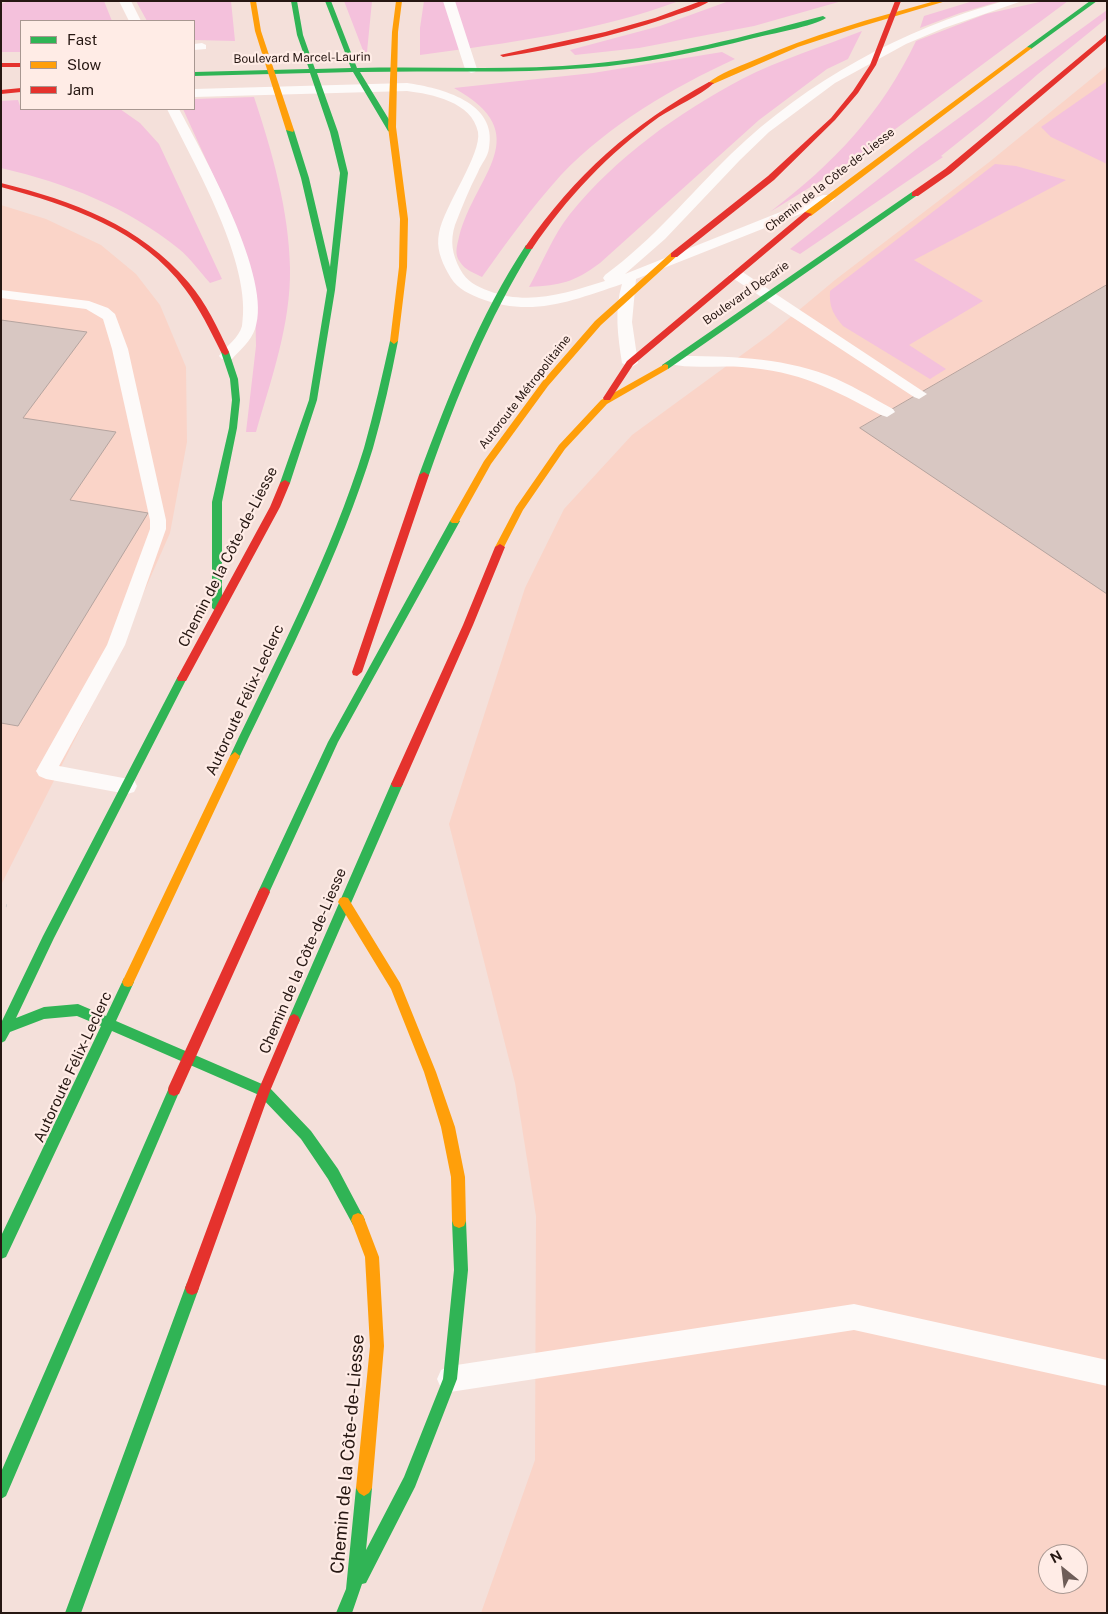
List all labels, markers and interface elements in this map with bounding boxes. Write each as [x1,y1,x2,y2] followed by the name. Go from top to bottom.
[20,20,195,110] legend
[67,31,97,48] text: Fast
[233,50,371,66] street label: Boulevard Marcel-Laurin
[67,56,101,73] text: Slow
[67,81,94,98] text: Jam
[762,125,898,235] street label: Chemin de la Côte-de-Liesse
[700,258,792,328] street label: Boulevard Décarie
[476,332,574,452] street label: Autoroute Métropolitaine
[175,464,281,650] street label: Chemin de la Côte-de-Liesse
[202,622,288,778] street label: Autoroute Félix-Leclerc
[256,865,350,1057] street label: Chemin de la Côte-de-Liesse
[30,989,116,1145] street label: Autoroute Félix-Leclerc
[327,1333,369,1575] street label: Chemin de la Côte-de-Liesse
[1038,1544,1088,1594] north arrow
[1048,1547,1065,1566] text: N

